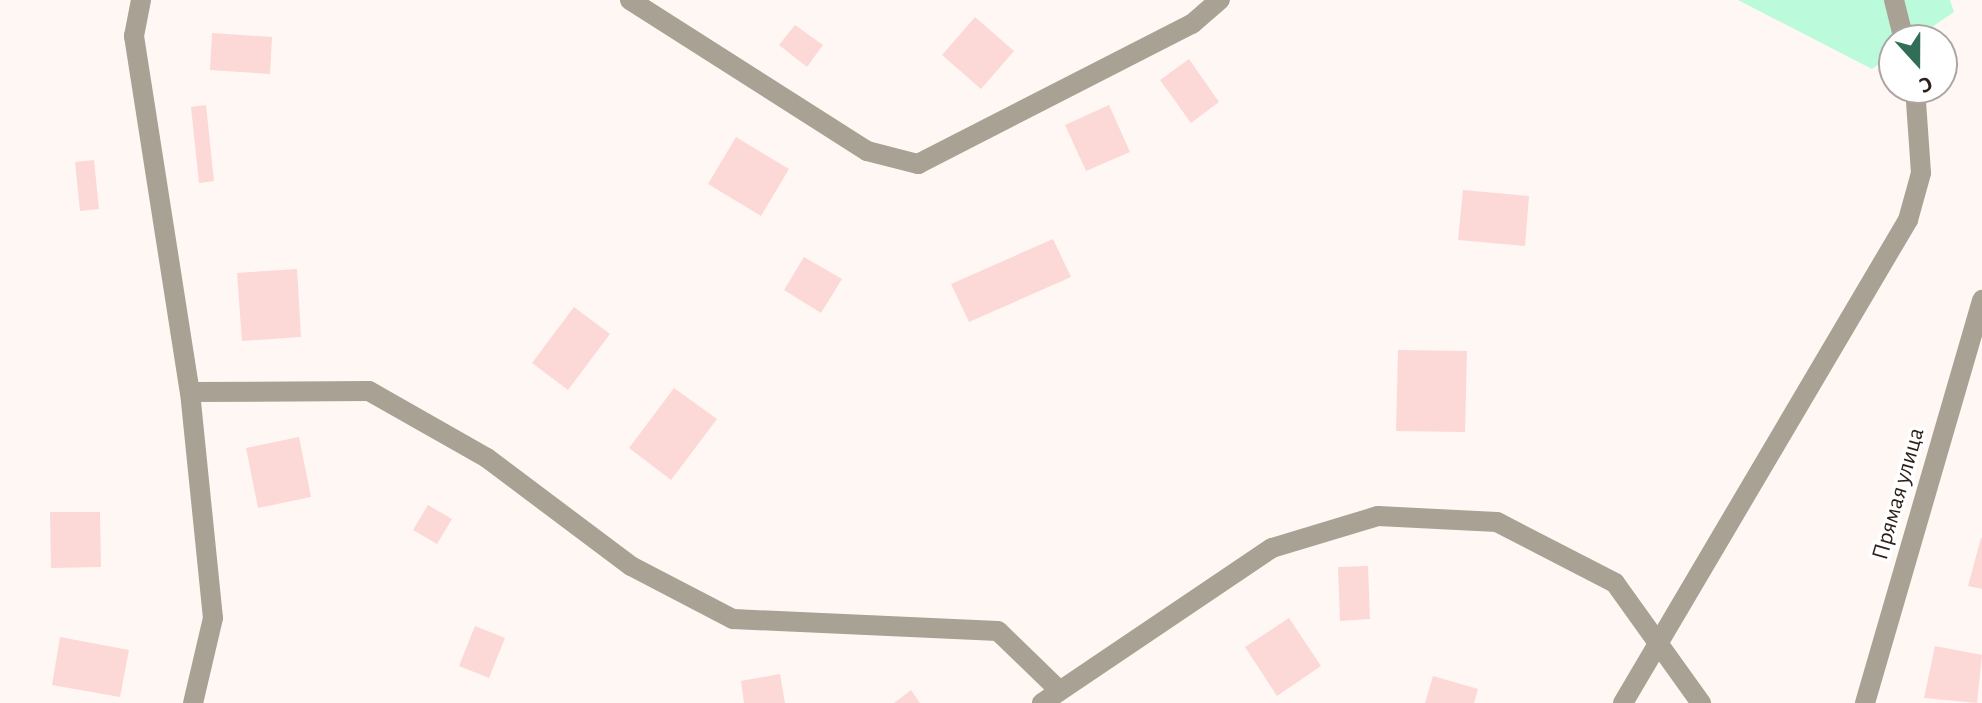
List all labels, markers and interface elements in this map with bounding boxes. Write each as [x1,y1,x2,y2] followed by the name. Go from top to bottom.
[1878,24,1958,104] north arrow
[1916,72,1936,97] text: С
[1866,425,1932,563] street label: Прямая улица

